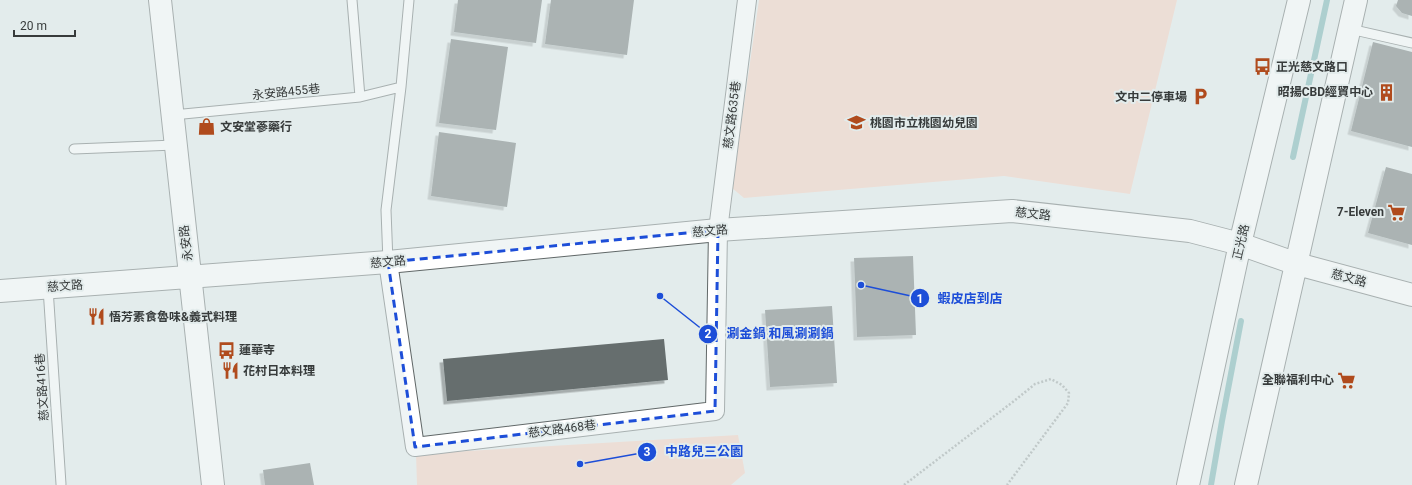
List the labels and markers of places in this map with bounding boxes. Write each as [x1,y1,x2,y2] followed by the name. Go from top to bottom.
[1253,57,1273,77] bus stop icon: 正光慈文路口
[1276,60,1348,74] place label: 正光慈文路口
[1376,82,1396,102] building icon: 昭揚CBD經貿中心
[1278,85,1373,99] place label: 昭揚CBD經貿中心
[1190,87,1210,107] parking icon: 文中二停車場
[1115,90,1187,104] place label: 文中二停車場
[847,113,867,133] school or university icon: 桃園市立桃園幼兒園
[870,116,978,130] place label: 桃園市立桃園幼兒園
[197,117,217,137] shop icon: 文安堂蔘藥行
[220,120,292,134] place label: 文安堂蔘藥行
[1387,202,1407,222] supermarket icon: 7-Eleven
[1337,205,1384,219] place label: 7-Eleven
[910,286,1011,311] callout: 蝦皮店到店
[86,307,106,327] restaurant icon: 悟芳素食魯味&義式料理
[109,310,237,324] place label: 悟芳素食魯味&義式料理
[698,321,842,346] callout: 涮金鍋 和風涮涮鍋
[216,340,236,360] bus stop icon: 蓮華寺
[239,343,275,357] place label: 蓮華寺
[220,361,240,381] restaurant icon: 花村日本料理
[243,364,315,378] place label: 花村日本料理
[1337,370,1357,390] supermarket icon: 全聯福利中心
[1262,373,1334,387] place label: 全聯福利中心
[637,439,751,464] callout: 中路兒三公園

